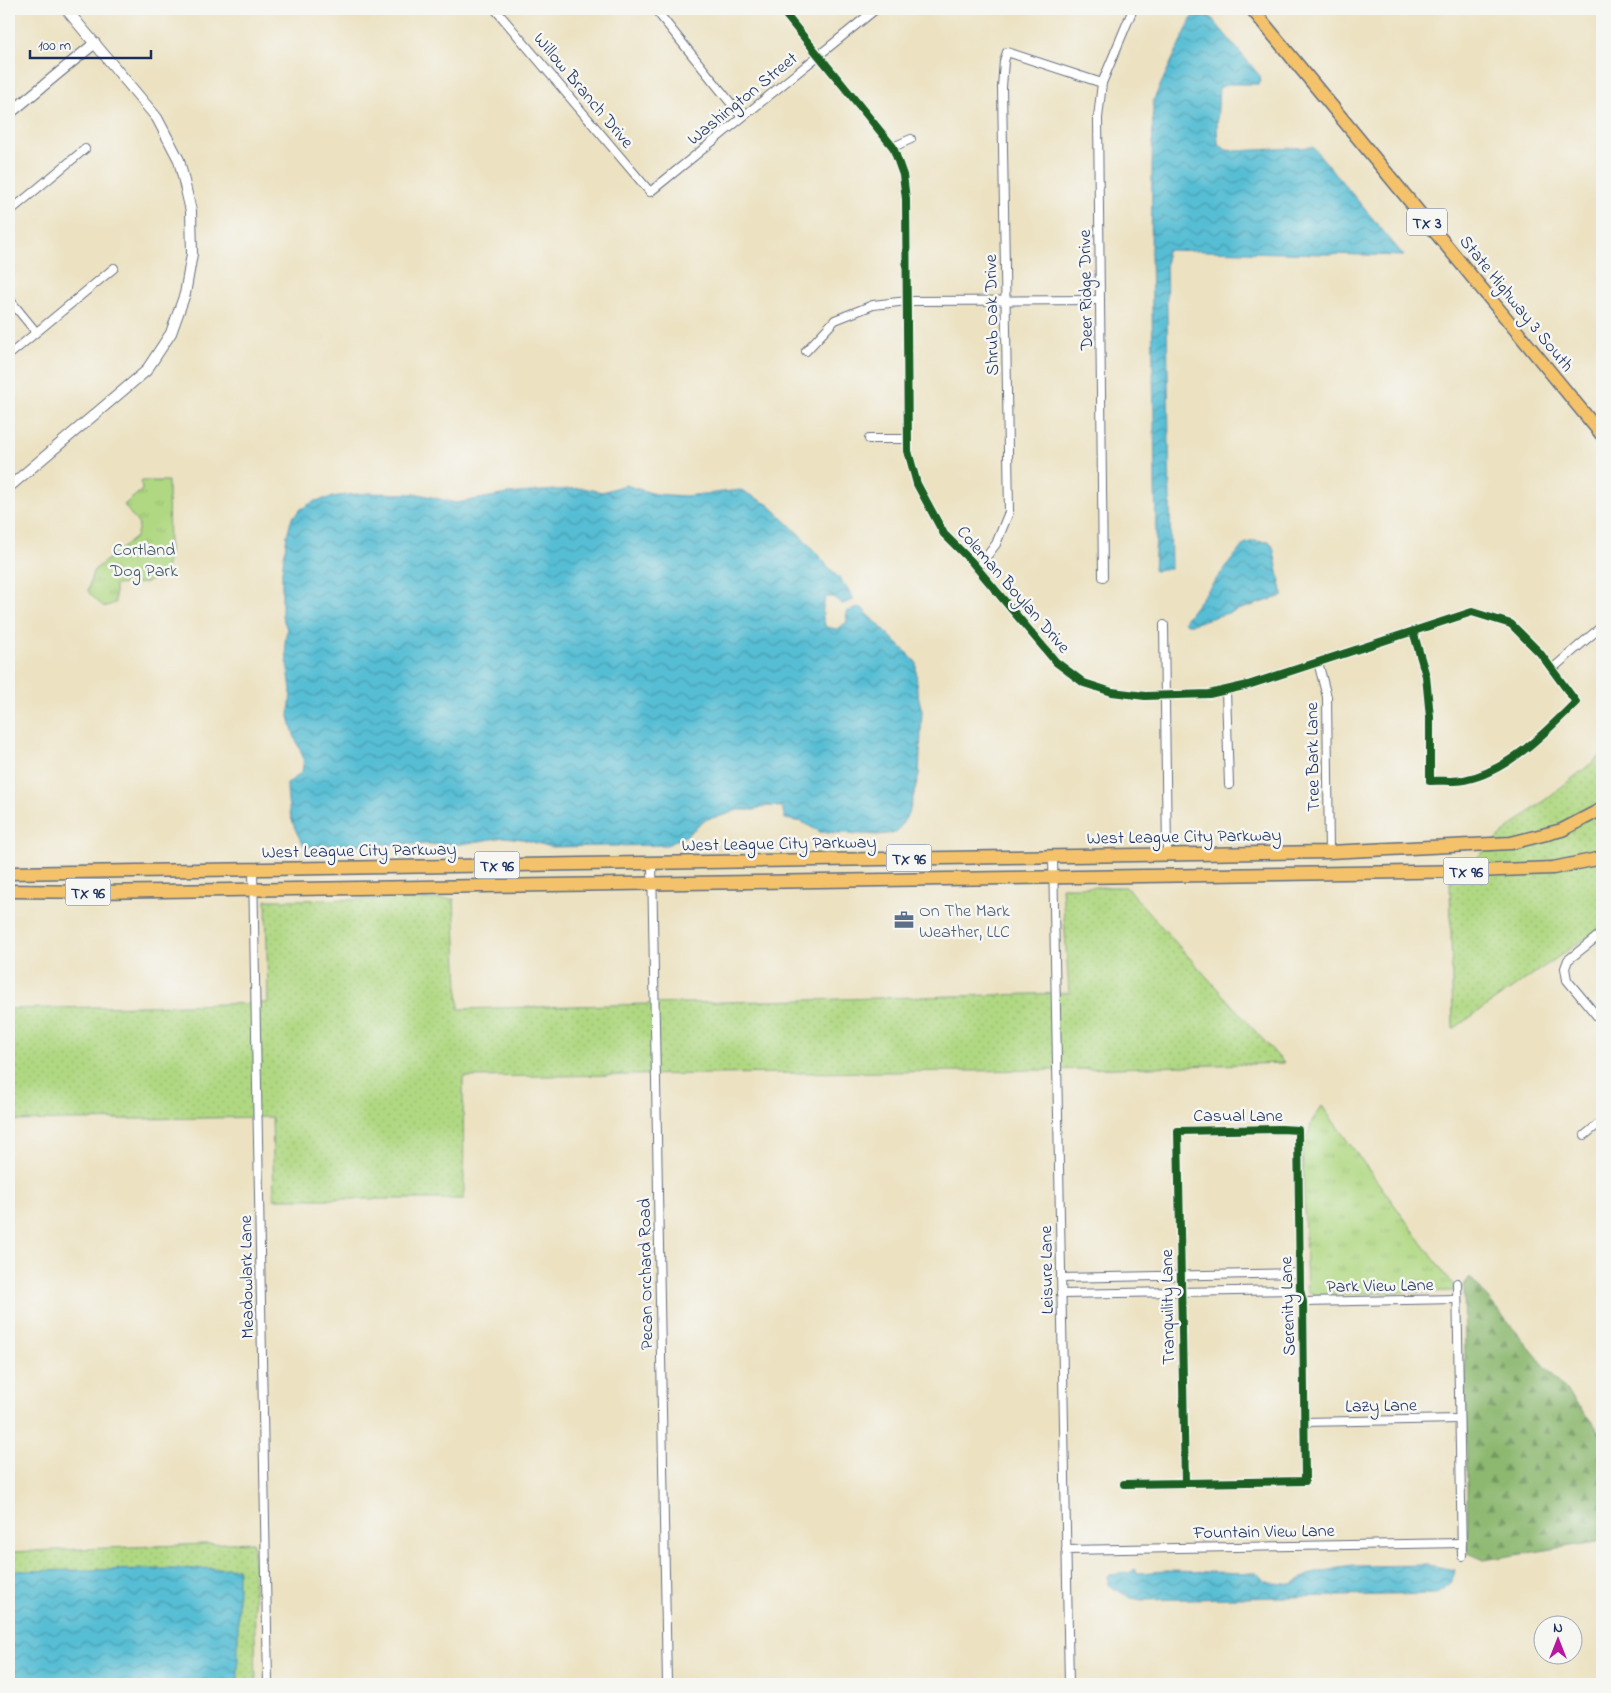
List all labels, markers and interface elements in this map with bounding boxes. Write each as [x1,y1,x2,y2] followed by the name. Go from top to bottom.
[526,27,640,156] street label: Willow Branch Drive
[30,28,151,60] scale bar
[38,35,71,57] text: 100 m
[682,47,805,153] street label: Washington Street
[1407,208,1447,236] road number: TX 3
[1073,228,1102,352] street label: Deer Ridge Drive
[1451,230,1579,379] street label: State Highway 3 South
[979,253,1007,376] street label: Shrub Oak Drive
[950,521,1076,661] street label: Coleman Boylan Drive
[109,538,178,586] park label: Cortland Dog Park
[1300,701,1328,812] street label: Tree Bark Lane
[1086,823,1282,854] street label: West League City Parkway
[681,830,877,861] street label: West League City Parkway
[261,837,457,868] street label: West League City Parkway
[886,844,932,871] road number: TX 96
[474,852,520,878] road number: TX 96
[1444,858,1488,884] road number: TX 96
[66,879,110,906] road number: TX 96
[919,899,1010,946] place label: On The Mark Weather, LLC
[893,909,915,931] office icon: On The Mark Weather, LLC
[1193,1104,1284,1130] street label: Casual Lane
[633,1198,661,1350] street label: Pecan Orchard Road
[234,1214,262,1339] street label: Meadowlark Lane
[1034,1224,1062,1315] street label: Leisure Lane
[1155,1248,1183,1365] street label: Tranquility Lane
[1274,1255,1304,1356] street label: Serenity Lane
[1326,1273,1435,1301] street label: Park View Lane
[1345,1393,1418,1421] street label: Lazy Lane
[1192,1519,1336,1547] street label: Fountain View Lane
[1534,1616,1584,1666] north arrow
[1553,1618,1563,1639] text: N

